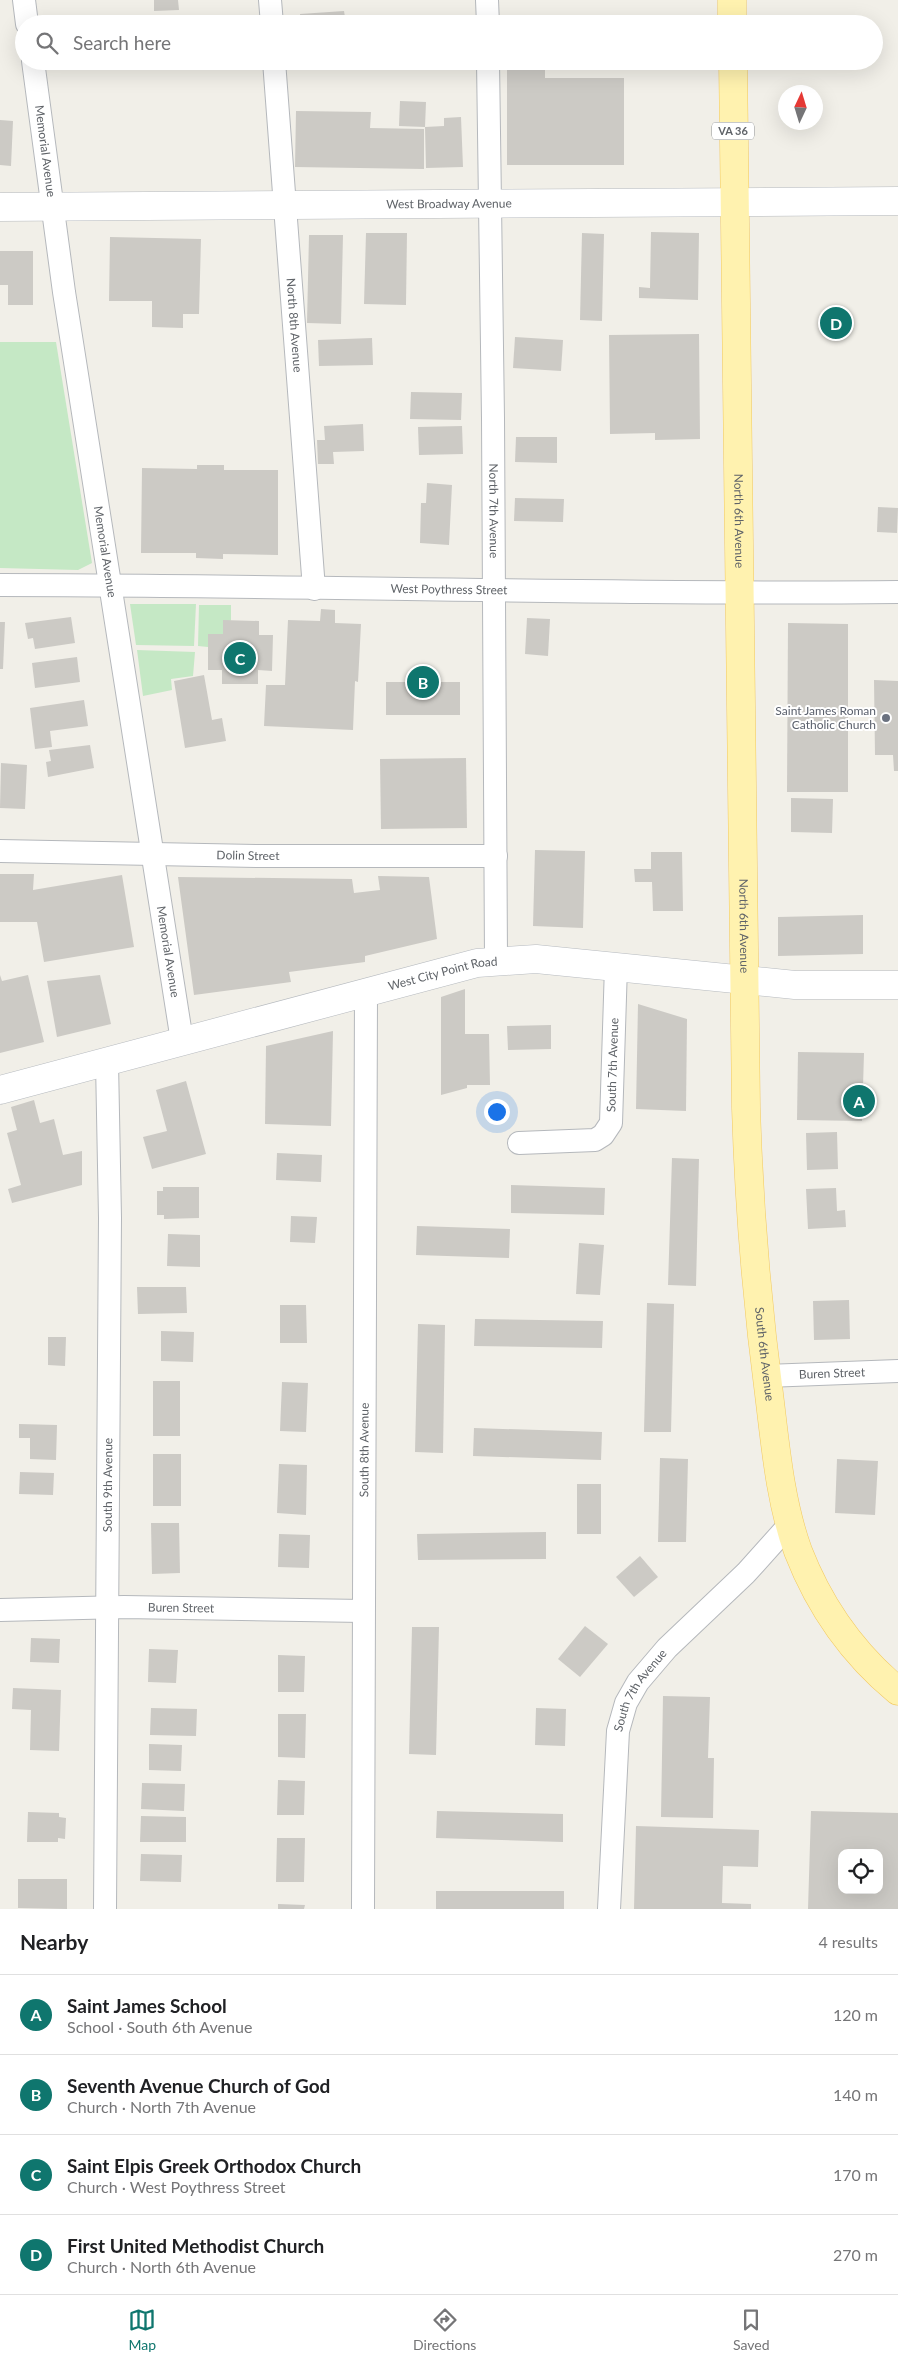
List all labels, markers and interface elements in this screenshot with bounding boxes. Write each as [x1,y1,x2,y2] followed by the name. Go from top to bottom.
[15,15,883,70] search box
[33,29,61,57] icon: search
[73,31,171,54] text: Search here
[778,85,823,130] north arrow
[32,104,59,198] street label: Memorial Avenue
[712,122,754,140] road number: VA 36
[386,196,512,211] street label: West Broadway Avenue
[283,277,306,373] street label: North 8th Avenue
[820,304,852,342] pin: D
[486,464,502,558] street label: North 7th Avenue
[731,474,747,568] street label: North 6th Avenue
[91,505,120,599] street label: Memorial Avenue
[390,581,508,597] street label: West Poythress Street
[224,639,256,677] pin: C
[407,663,439,701] pin: B
[775,703,876,732] place label: Saint James Roman Catholic Church
[880,712,892,724] marker: Saint James Roman Catholic Church
[216,847,280,863] street label: Dolin Street
[736,878,752,973] street label: North 6th Avenue
[154,905,183,999] street label: Memorial Avenue
[386,954,498,993] street label: West City Point Road
[603,1017,621,1112] street label: South 7th Avenue
[843,1082,875,1120] pin: A
[484,1099,510,1125] your location
[752,1306,778,1402] street label: South 6th Avenue
[799,1364,866,1382] street label: Buren Street
[356,1403,372,1497] street label: South 8th Avenue
[100,1438,115,1532] street label: South 9th Avenue
[148,1599,215,1616] street label: Buren Street
[610,1646,670,1733] street label: South 7th Avenue
[838,1849,883,1894] map controls
[838,1849,883,1894] button: locate
[20,1929,88,1954] text: Nearby
[818,1932,878,1951] text: 4 results
[67,1994,227,2017] text: Saint James School
[30,2005,42,2024] text: A
[833,2005,878,2024] text: 120 m
[67,2017,252,2036] text: School · South 6th Avenue
[67,2074,330,2097] text: Seventh Avenue Church of God
[31,2085,41,2104] text: B
[833,2085,878,2104] text: 140 m
[67,2097,256,2116] text: Church · North 7th Avenue
[67,2154,361,2177] text: Saint Elpis Greek Orthodox Church
[31,2165,41,2184] text: C
[833,2165,878,2184] text: 170 m
[67,2177,286,2196] text: Church · West Poythress Street
[67,2234,324,2257] text: First United Methodist Church
[30,2245,42,2264] text: D
[833,2245,878,2264] text: 270 m
[67,2257,256,2276] text: Church · North 6th Avenue
[128,2306,156,2353] tab: Map
[413,2306,476,2353] tab: Directions
[733,2306,770,2353] tab: Saved

